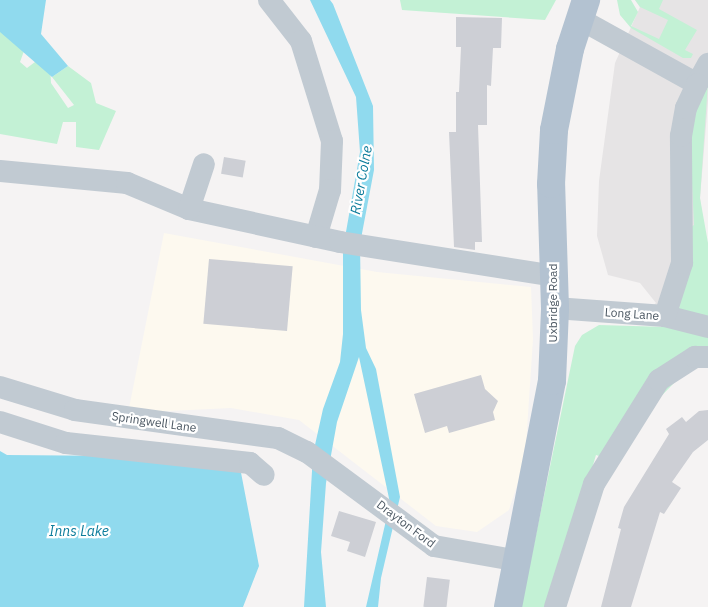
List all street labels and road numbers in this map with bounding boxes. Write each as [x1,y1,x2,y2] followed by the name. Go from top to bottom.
[546,264,560,342] street label: Uxbridge Road
[604,305,660,323] street label: Long Lane
[111,409,197,435] street label: Springwell Lane
[374,497,438,551] street label: Drayton Ford

